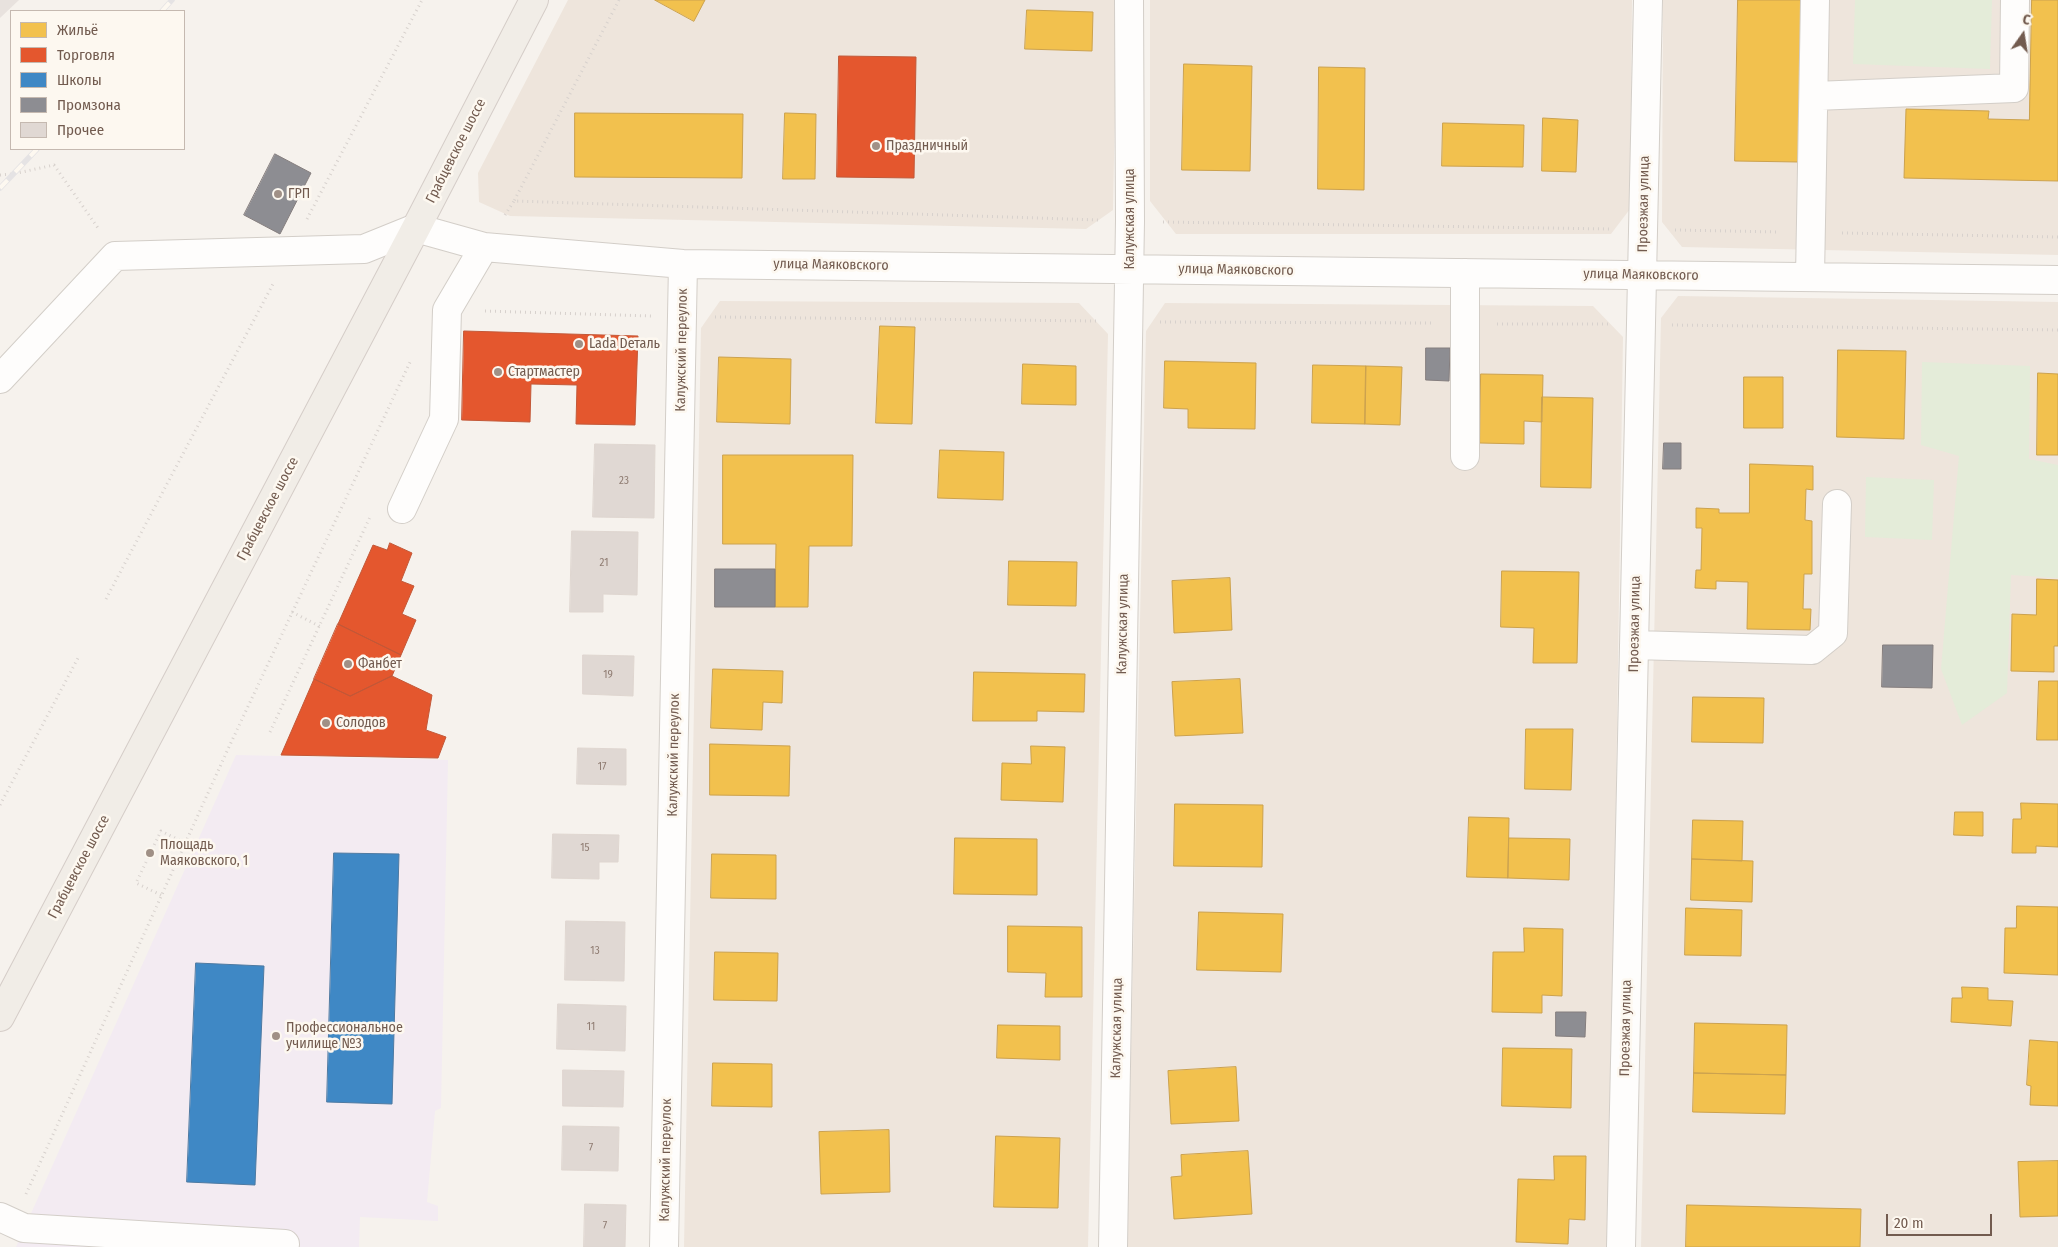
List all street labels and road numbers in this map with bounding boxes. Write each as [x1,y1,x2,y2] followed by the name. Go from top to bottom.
[422,96,490,206] street label: Грабцевское шоссе
[1635,155,1653,253] street label: Проезжая улица
[1122,168,1138,270] street label: Калужская улица
[773,256,889,274] street label: улица Маяковского
[1178,261,1294,279] street label: улица Маяковского
[1583,266,1699,284] street label: улица Маяковского
[673,288,691,412] street label: Калужский переулок
[234,454,302,564] street label: Грабцевское шоссе
[1114,573,1132,675] street label: Калужская улица
[1626,575,1644,673] street label: Проезжая улица
[665,693,683,817] street label: Калужский переулок
[45,812,113,922] street label: Грабцевское шоссе
[1108,977,1126,1079] street label: Калужская улица
[1617,979,1635,1077] street label: Проезжая улица
[657,1098,675,1222] street label: Калужский переулок

